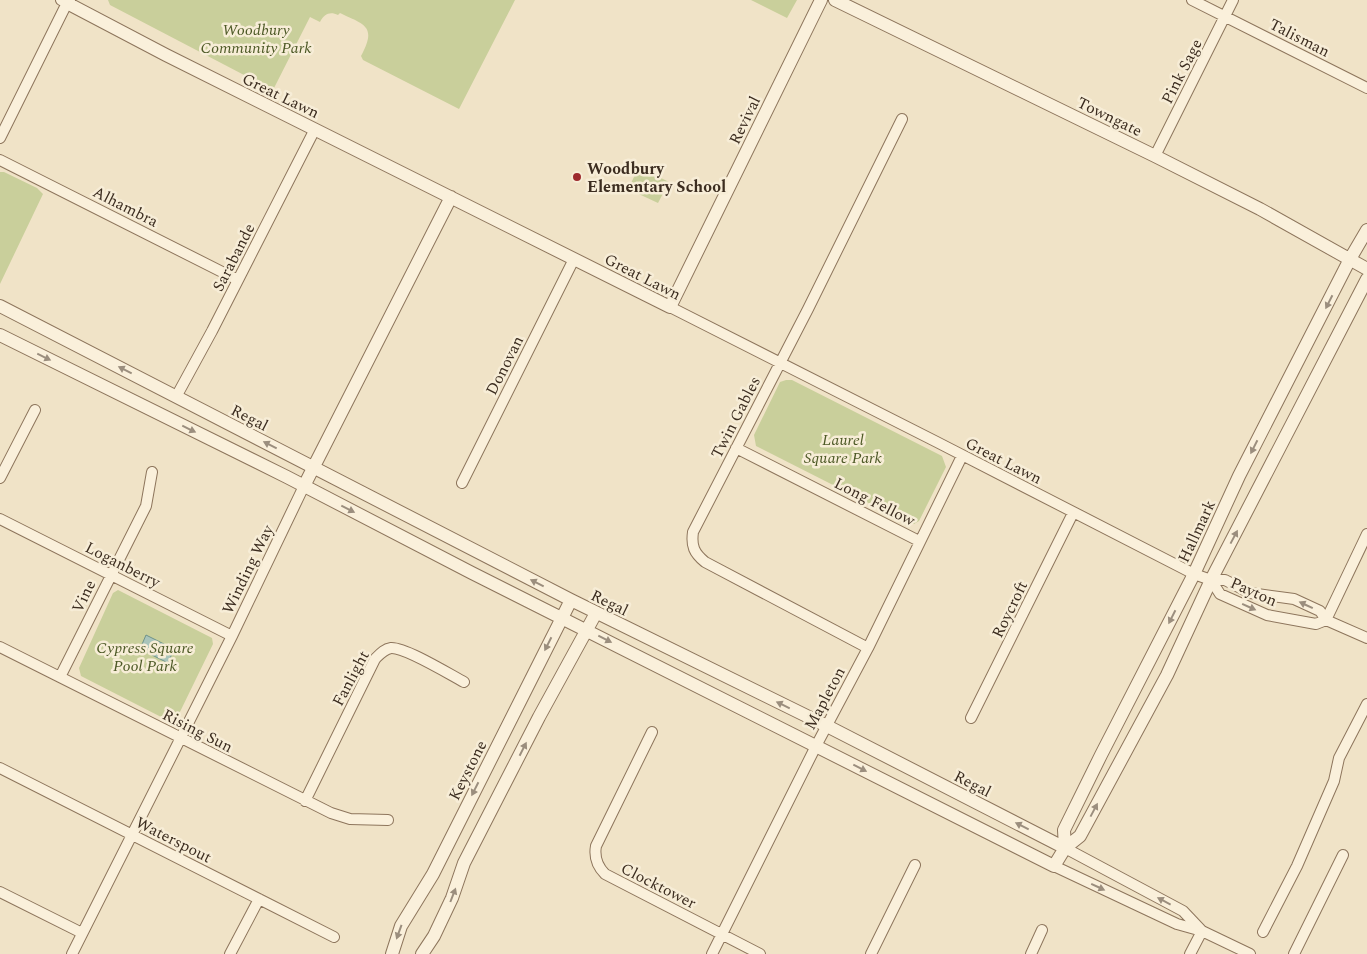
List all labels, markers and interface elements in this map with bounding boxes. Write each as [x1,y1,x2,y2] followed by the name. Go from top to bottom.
[1265,12,1334,63] street label: Talisman
[200,18,312,60] park label: Woodbury Community Park
[1155,35,1209,108] street label: Pink Sage
[238,67,323,125] street label: Great Lawn
[1073,91,1146,143] street label: Towngate
[723,92,767,149] street label: Revival
[587,157,726,199] place label: Woodbury Elementary School
[571,171,583,183] marker: Woodbury Elementary School
[89,180,163,234] street label: Alhambra
[206,219,261,296] street label: Sarabande
[600,247,685,306] street label: Great Lawn
[1325,295,1333,310] one-way arrow
[480,332,530,399] street label: Donovan
[37,353,51,361] one-way arrow
[118,366,132,374] one-way arrow
[705,372,767,463] street label: Twin Gables
[227,398,273,438] street label: Regal
[182,425,196,433] one-way arrow
[804,428,883,470] park label: Laurel Square Park
[961,431,1046,490] street label: Great Lawn
[1250,440,1258,454] one-way arrow
[262,441,277,449] one-way arrow
[830,471,920,533] street label: Long Fellow
[1172,496,1222,567] street label: Hallmark
[340,505,355,513] one-way arrow
[216,520,280,618] street label: Winding Way
[1230,530,1238,544] one-way arrow
[81,536,165,595] street label: Loganberry
[1226,571,1281,613] street label: Payton
[66,576,102,617] street label: Vine
[986,577,1034,642] street label: Roycroft
[529,579,544,587] one-way arrow
[587,583,633,622] street label: Regal
[1299,601,1313,609] one-way arrow
[1242,604,1256,612] one-way arrow
[1168,610,1176,625] one-way arrow
[598,635,612,643] one-way arrow
[96,636,194,678] park label: Cypress Square Pool Park
[544,637,552,651] one-way arrow
[326,646,376,711] street label: Fanlight
[798,663,852,734] street label: Mapleton
[776,701,790,709] one-way arrow
[158,703,237,759] street label: Rising Sun
[443,736,493,805] street label: Keystone
[519,742,527,756] one-way arrow
[853,764,867,772] one-way arrow
[950,764,996,804] street label: Regal
[471,782,479,796] one-way arrow
[1090,803,1098,817] one-way arrow
[131,811,216,869] street label: Waterspout
[1015,822,1029,830] one-way arrow
[617,857,700,915] street label: Clocktower
[1091,883,1105,891] one-way arrow
[449,888,457,902] one-way arrow
[1157,897,1171,905] one-way arrow
[395,925,403,940] one-way arrow

